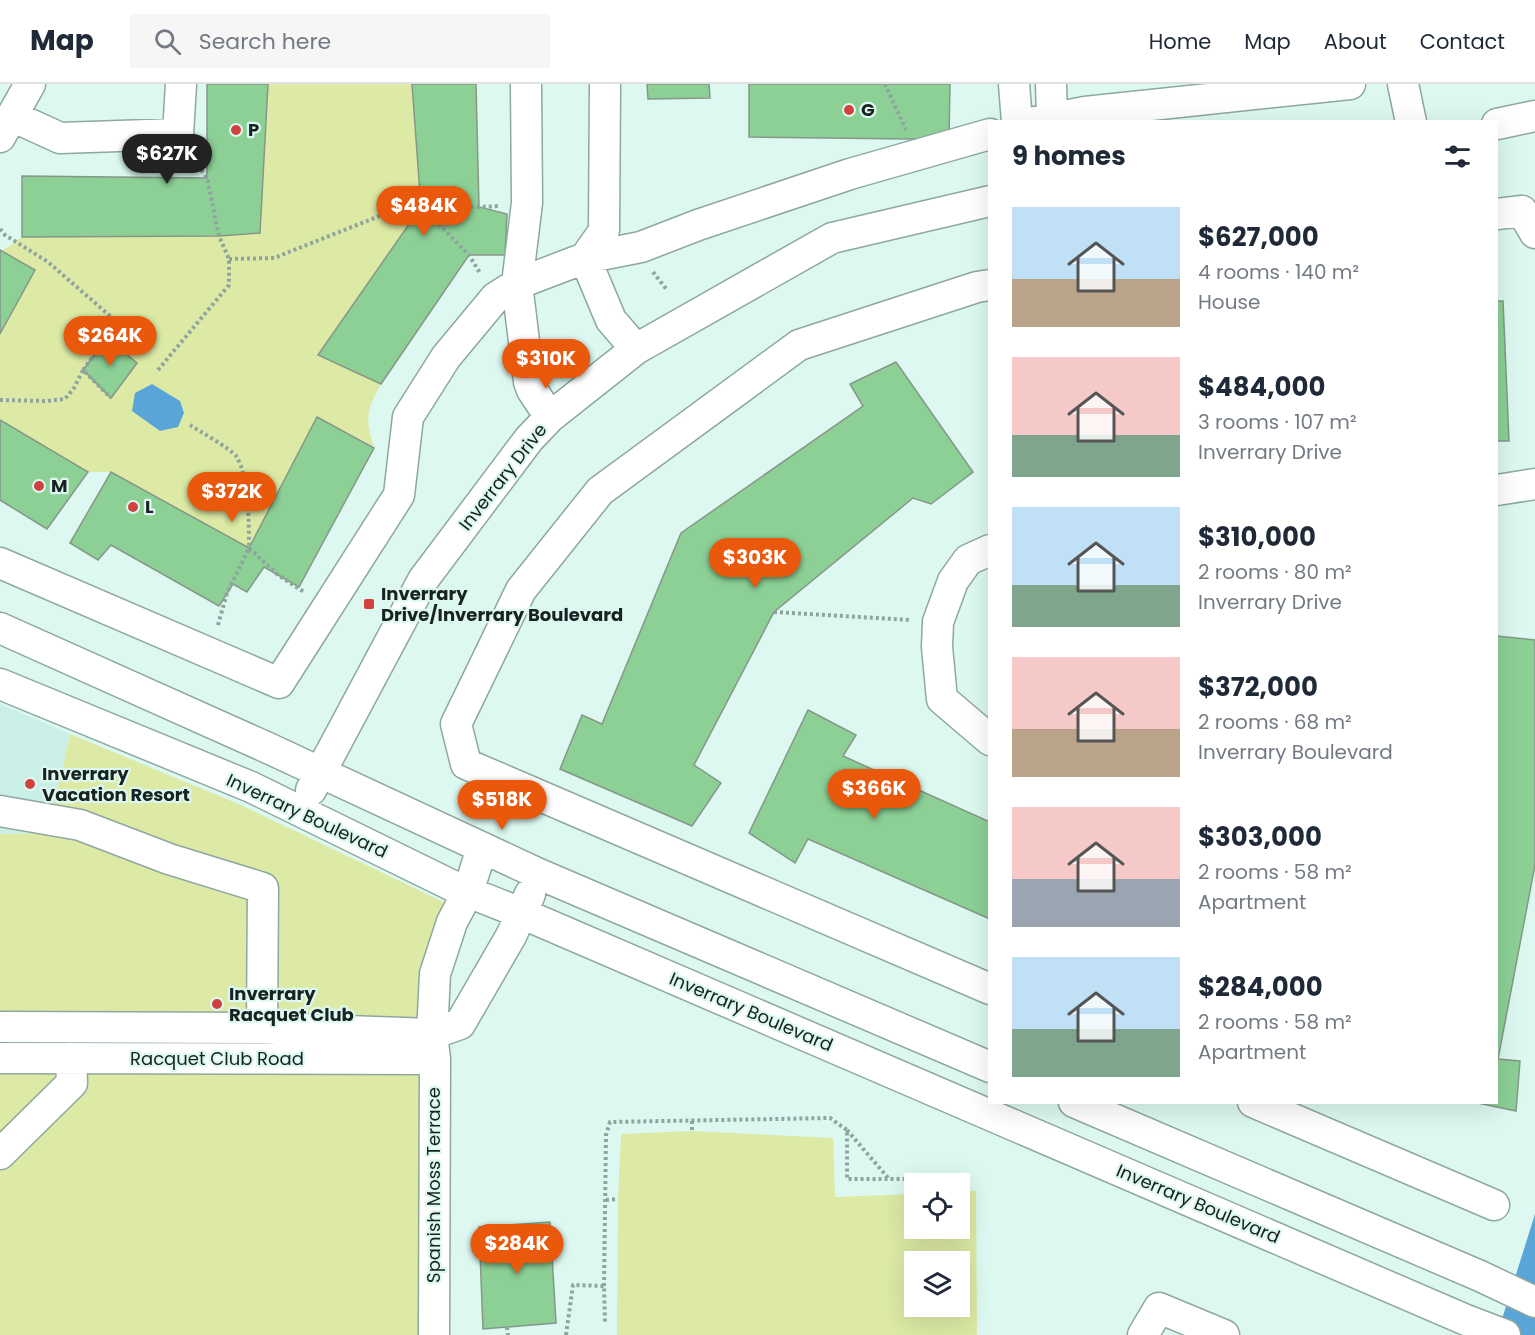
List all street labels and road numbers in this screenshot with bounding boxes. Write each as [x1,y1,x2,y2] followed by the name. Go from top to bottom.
[453,418,552,535] street label: Inverrary Drive
[223,767,392,864] street label: Inverrary Boulevard
[666,966,837,1057] street label: Inverrary Boulevard
[130,1046,304,1071] street label: Racquet Club Road
[421,1087,446,1283] street label: Spanish Moss Terrace
[1113,1158,1284,1249] street label: Inverrary Boulevard

